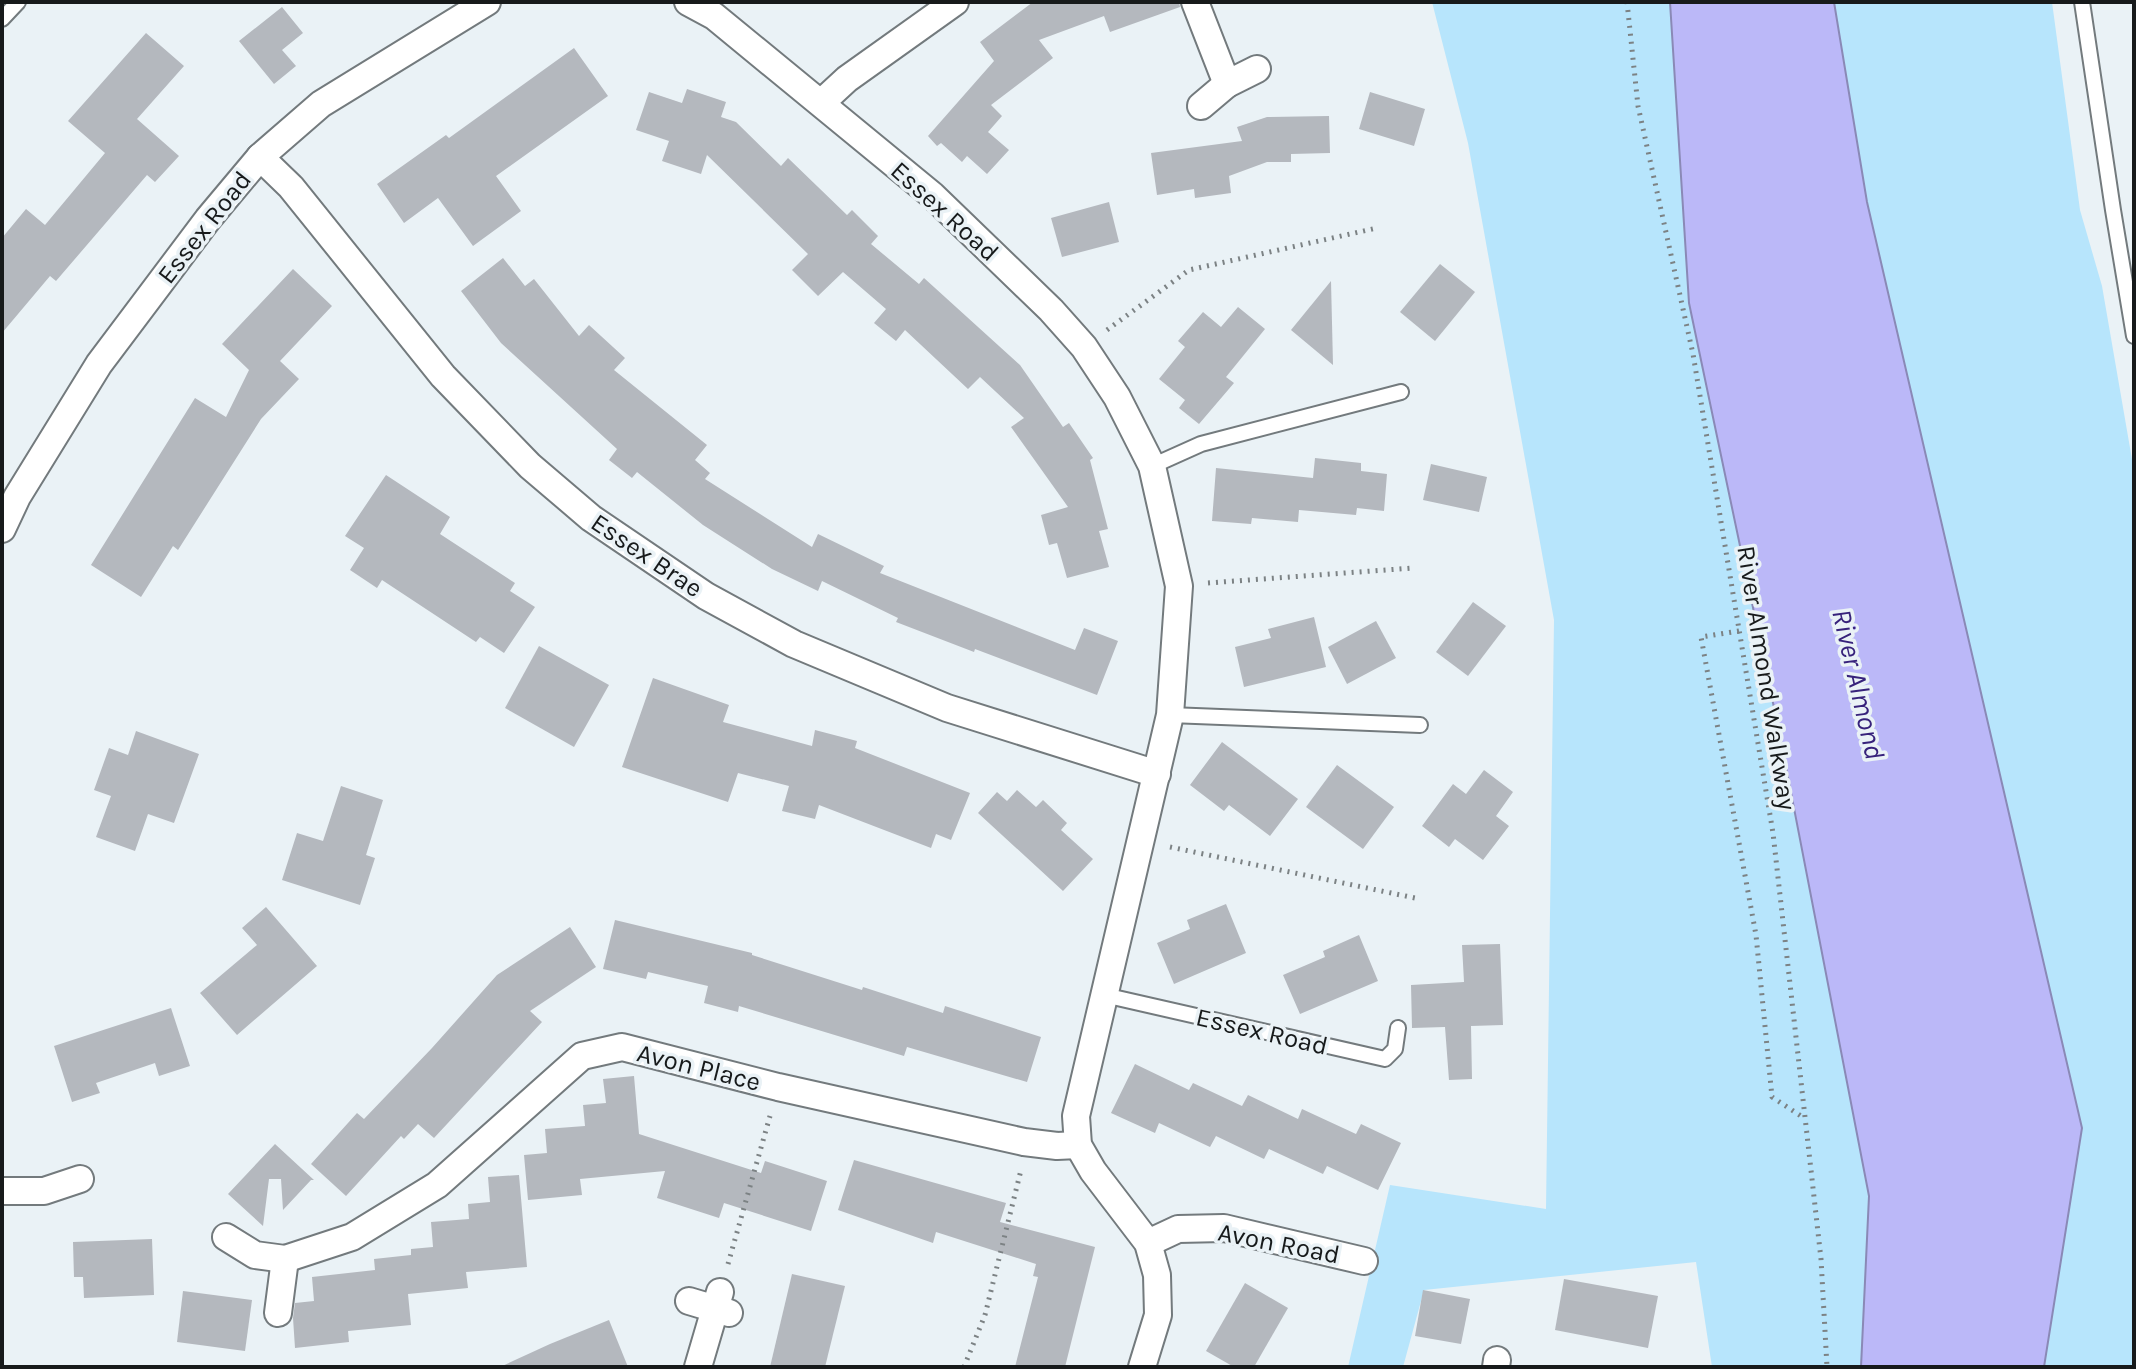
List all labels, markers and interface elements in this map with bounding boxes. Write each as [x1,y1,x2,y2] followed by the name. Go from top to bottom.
[884,155,1005,268] street label: Essex Road
[151,165,258,290] street label: Essex Road
[585,507,708,604] street label: Essex Brae
[1730,544,1803,813] street label: River Almond Walkway
[1825,606,1892,762] water label: River Almond
[1193,1001,1331,1062] street label: Essex Road
[634,1037,764,1098] street label: Avon Place
[1215,1217,1342,1270] street label: Avon Road

